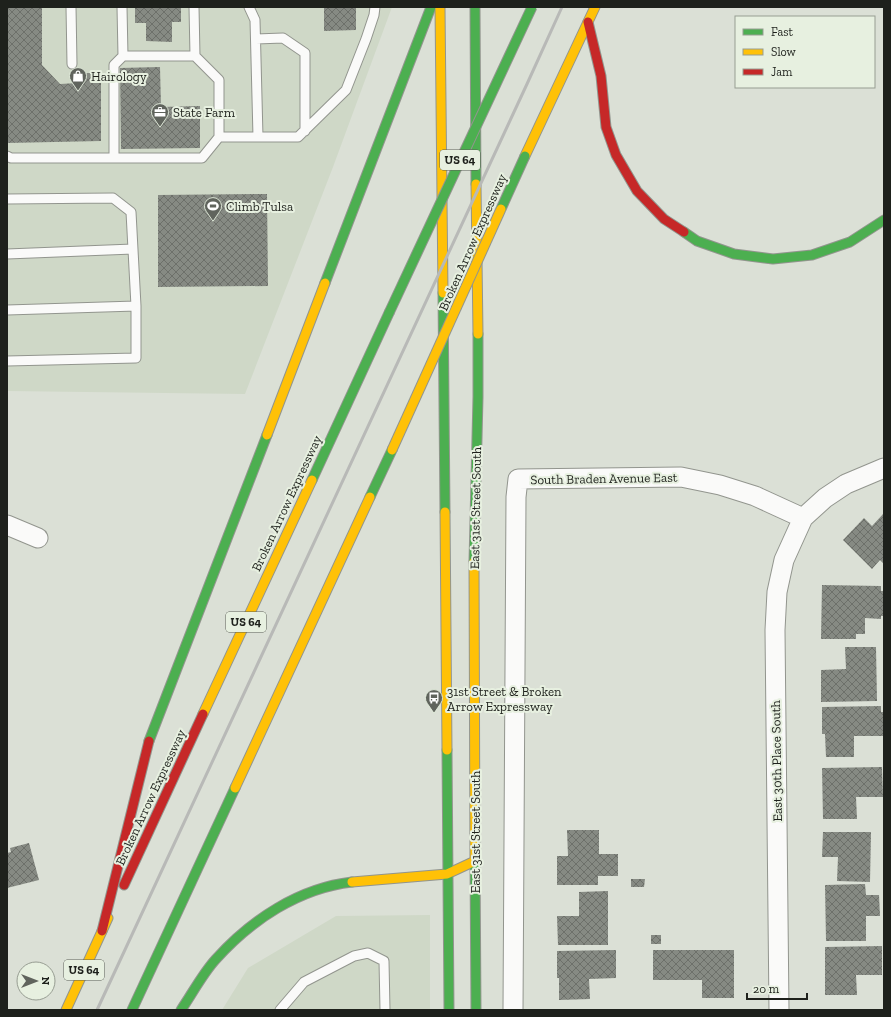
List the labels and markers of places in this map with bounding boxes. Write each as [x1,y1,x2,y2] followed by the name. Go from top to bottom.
[68,66,88,91] shop icon: Hairology
[91,69,147,84] place label: Hairology
[150,102,170,127] office icon: State Farm
[173,105,236,120] place label: State Farm
[203,196,223,221] sports icon: Climb Tulsa
[226,199,294,214] place label: Climb Tulsa
[447,684,562,714] place label: 31st Street & Broken Arrow Expressway
[424,688,444,713] bus stop icon: 31st Street & Broken Arrow Expressway

